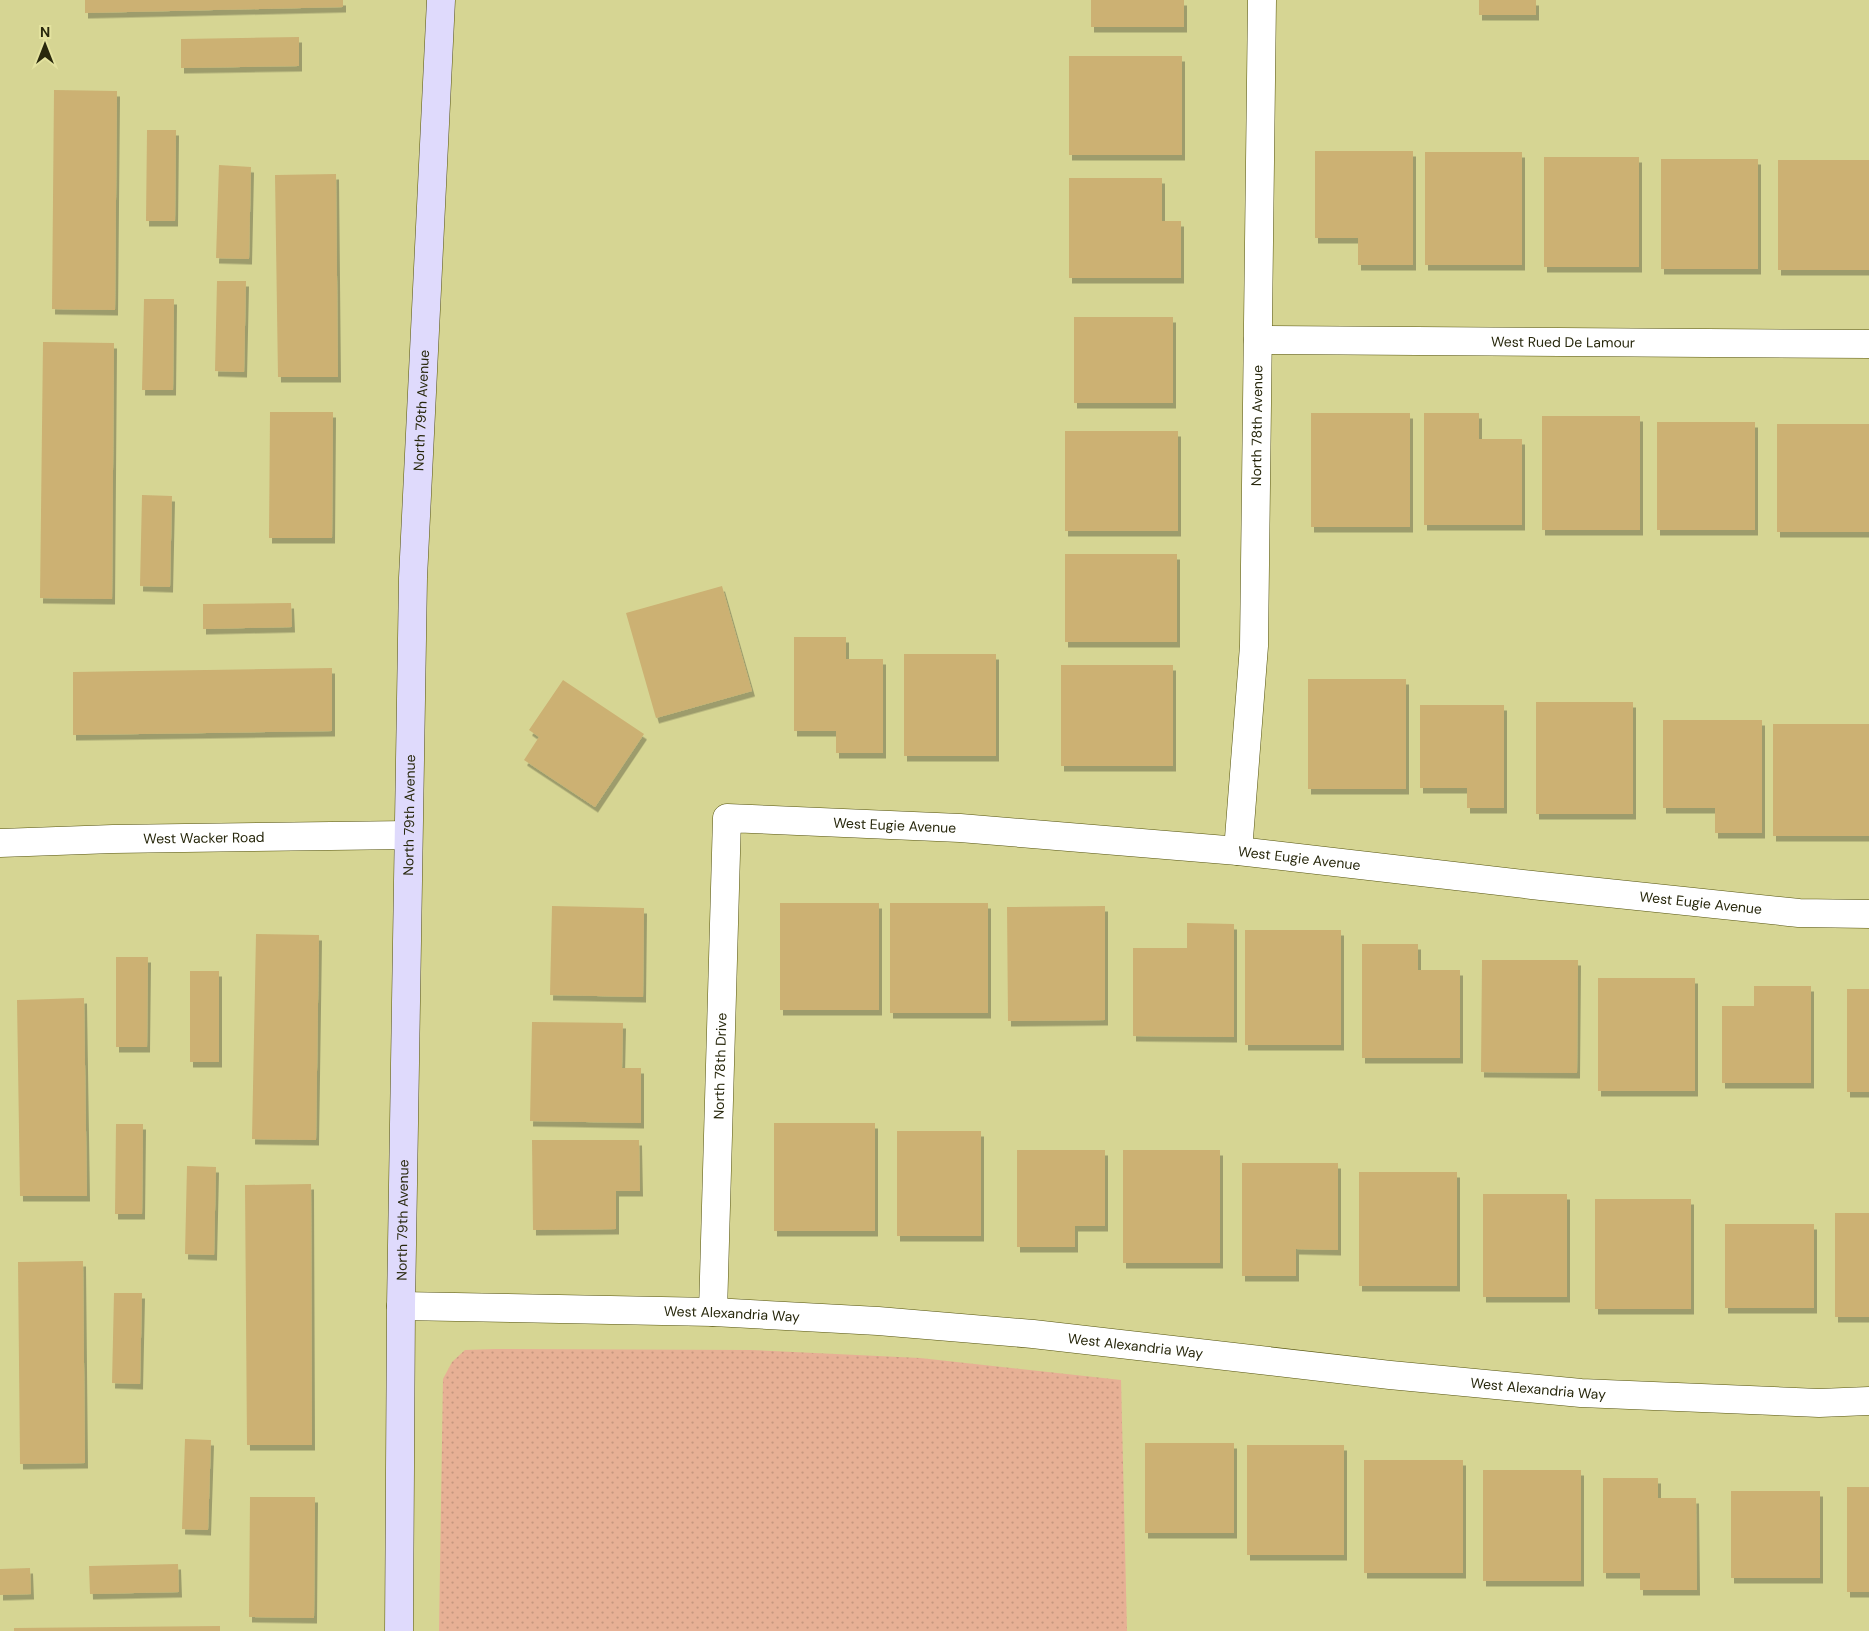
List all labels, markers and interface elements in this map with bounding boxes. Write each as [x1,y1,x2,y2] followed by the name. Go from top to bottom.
[20,20,70,70] north arrow
[40,23,50,41] text: N
[1491,333,1635,351] street label: West Rued De Lamour
[409,349,433,471] street label: North 79th Avenue
[1247,365,1266,486] street label: North 78th Avenue
[399,754,419,876] street label: North 79th Avenue
[833,814,957,837] street label: West Eugie Avenue
[143,828,265,848] street label: West Wacker Road
[1237,842,1362,874] street label: West Eugie Avenue
[1639,887,1763,918] street label: West Eugie Avenue
[709,1012,730,1120] street label: North 78th Drive
[392,1159,412,1281] street label: North 79th Avenue
[664,1302,801,1326] street label: West Alexandria Way
[1067,1329,1204,1363] street label: West Alexandria Way
[1470,1374,1607,1403] street label: West Alexandria Way

